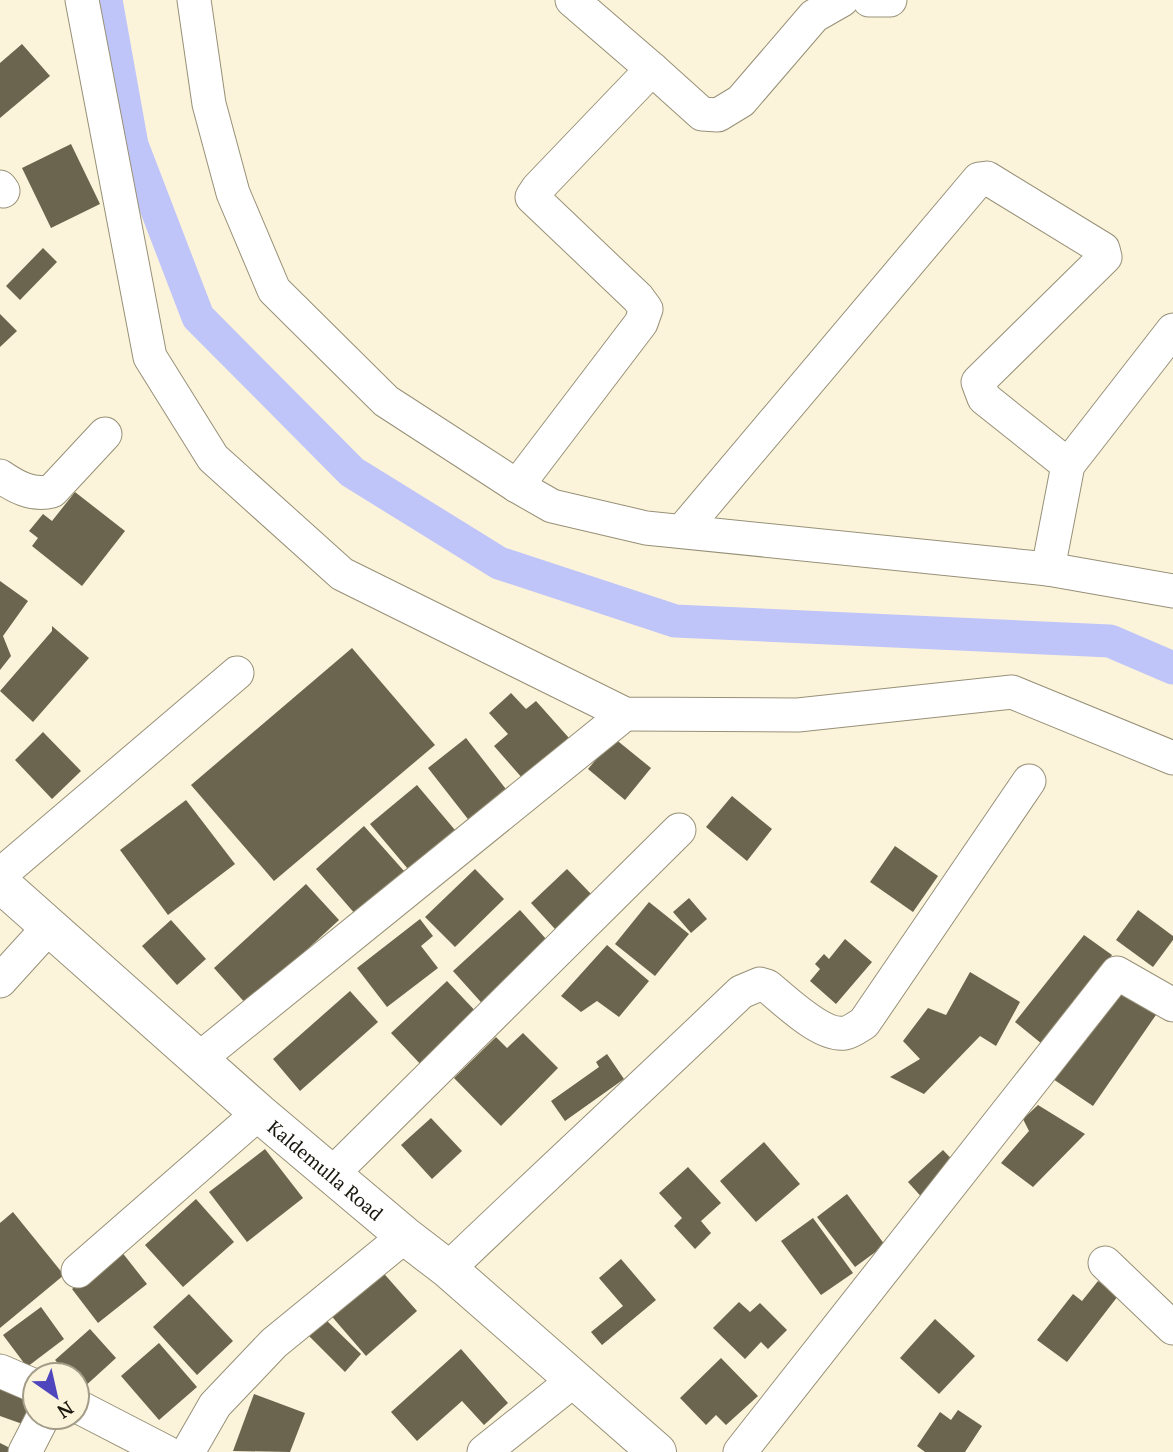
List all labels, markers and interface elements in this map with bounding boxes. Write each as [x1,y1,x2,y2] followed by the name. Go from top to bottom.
[263,1114,389,1225] street label: Kaldemulla Road
[21,1361,91,1431] north arrow
[52,1396,79,1425] text: N

